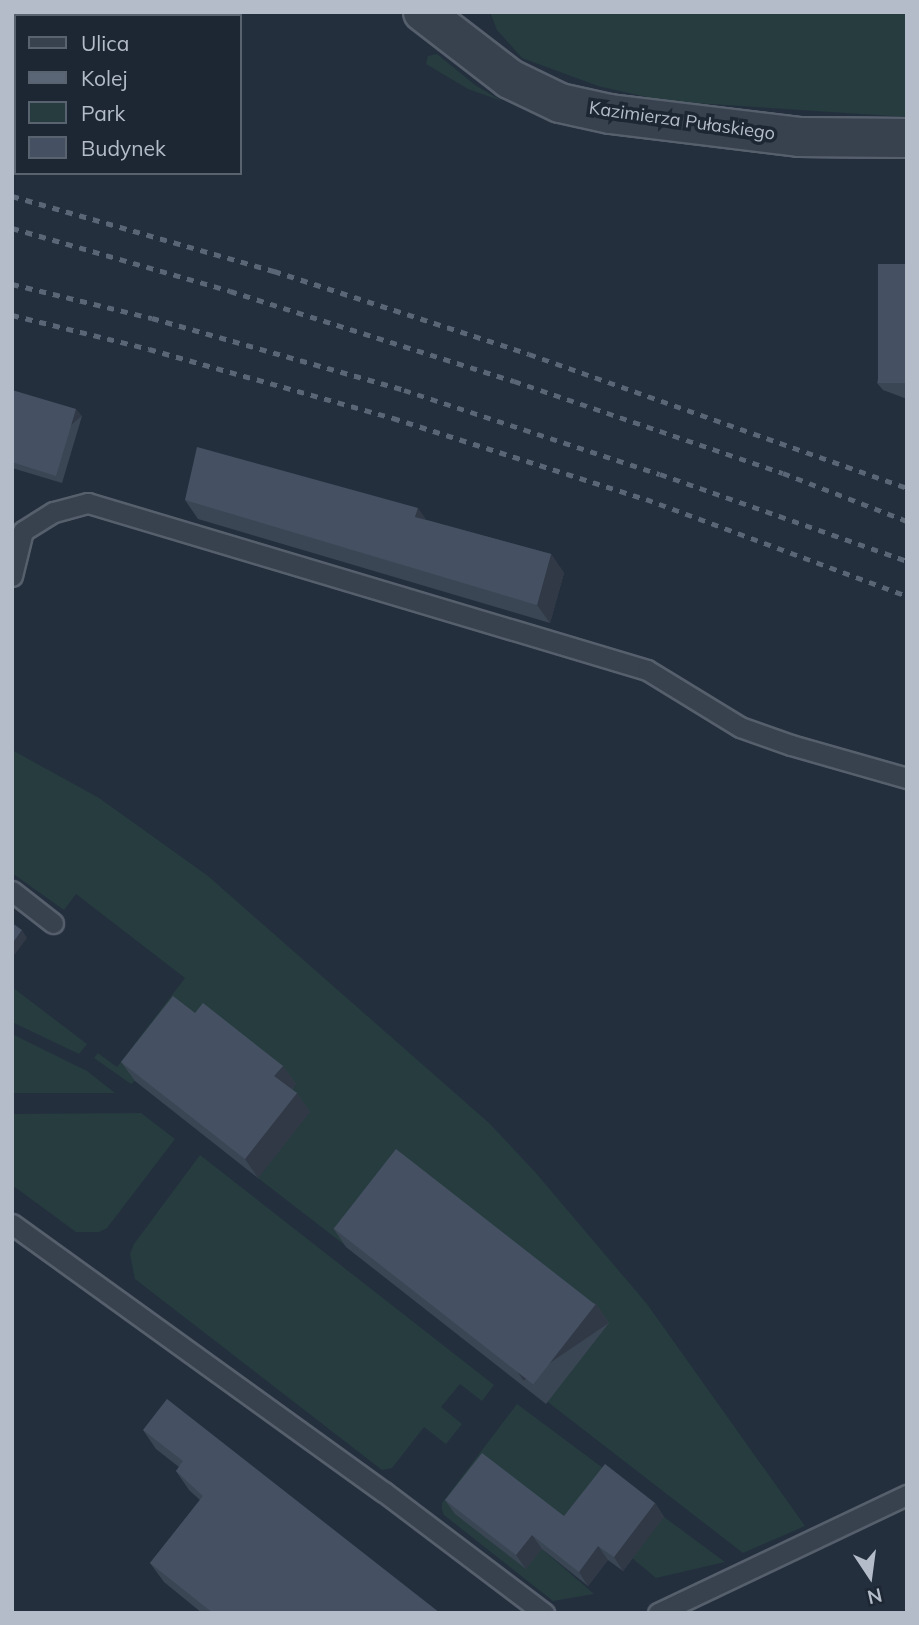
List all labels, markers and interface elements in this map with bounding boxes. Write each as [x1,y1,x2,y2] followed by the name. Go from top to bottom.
[14,14,242,175] legend
[81,30,129,56] text: Ulica
[81,65,128,91] text: Kolej
[588,97,776,145] street label: Kazimierza Pułaskiego
[81,100,125,126] text: Park
[81,135,166,161] text: Budynek
[835,1541,905,1611] north arrow
[865,1583,884,1610] text: N

